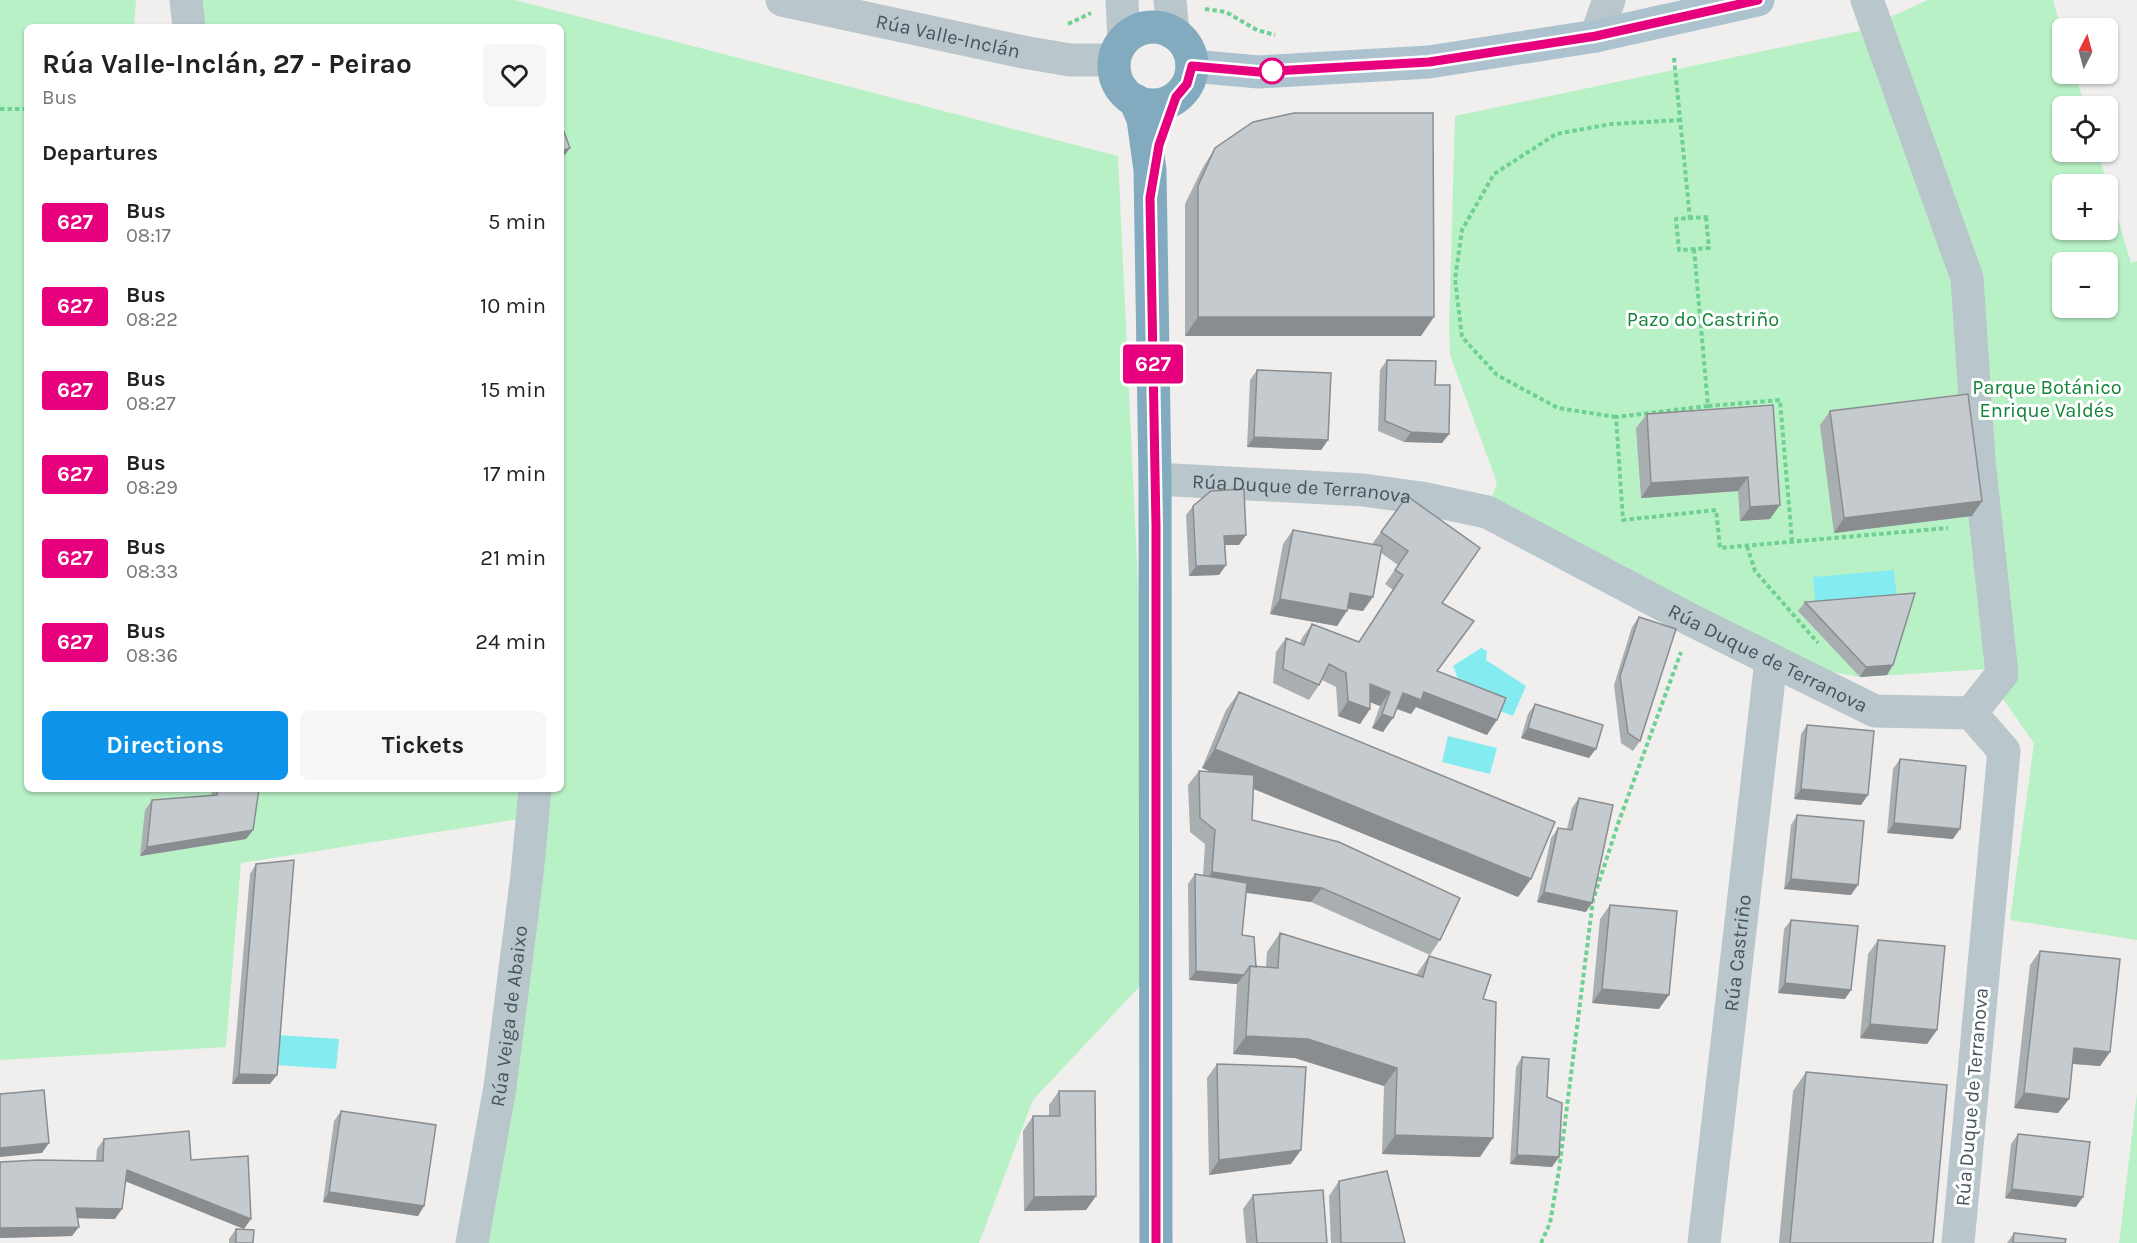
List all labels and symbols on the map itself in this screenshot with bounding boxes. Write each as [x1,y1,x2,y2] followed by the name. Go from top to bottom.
[874,9,1022,63] street label: Rúa Valle-Inclán
[2052,18,2118,84] north arrow
[1259,58,1285,84] unlabelled marker
[1627,308,1779,331] park label: Pazo do Castriño
[1118,344,1188,384] line badge: 627
[1972,376,2122,422] park label: Parque Botánico Enrique Valdés
[1192,469,1413,508] street label: Rúa Duque de Terranova
[1664,599,1871,717] street label: Rúa Duque de Terranova
[1719,893,1756,1013] street label: Rúa Castriño
[485,924,532,1108] street label: Rúa Veiga de Abaixo
[1951,987,1993,1207] street label: Rúa Duque de Terranova

